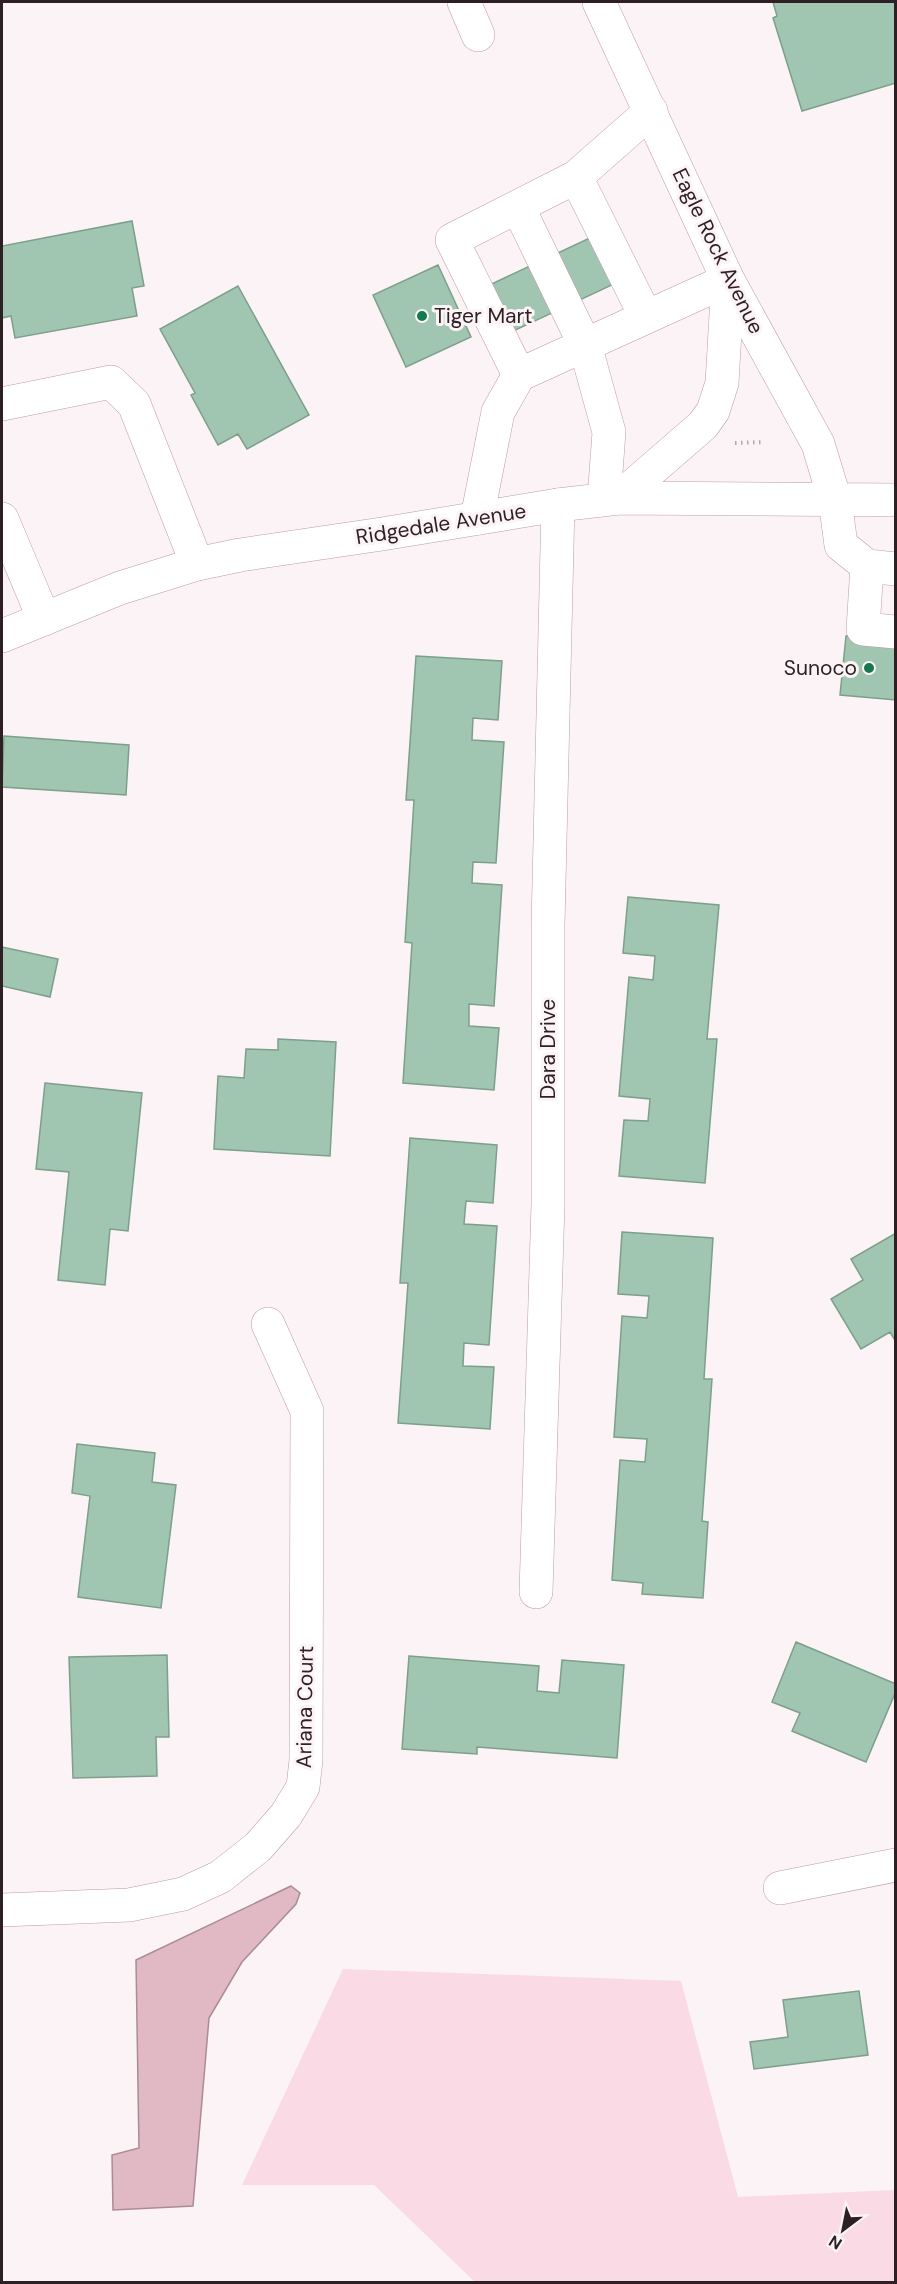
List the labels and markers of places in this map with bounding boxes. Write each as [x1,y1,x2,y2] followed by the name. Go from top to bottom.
[434,302,533,330] place label: Tiger Mart
[415,309,429,323] marker: Tiger Mart
[784,654,857,682] place label: Sunoco
[862,661,876,675] marker: Sunoco

